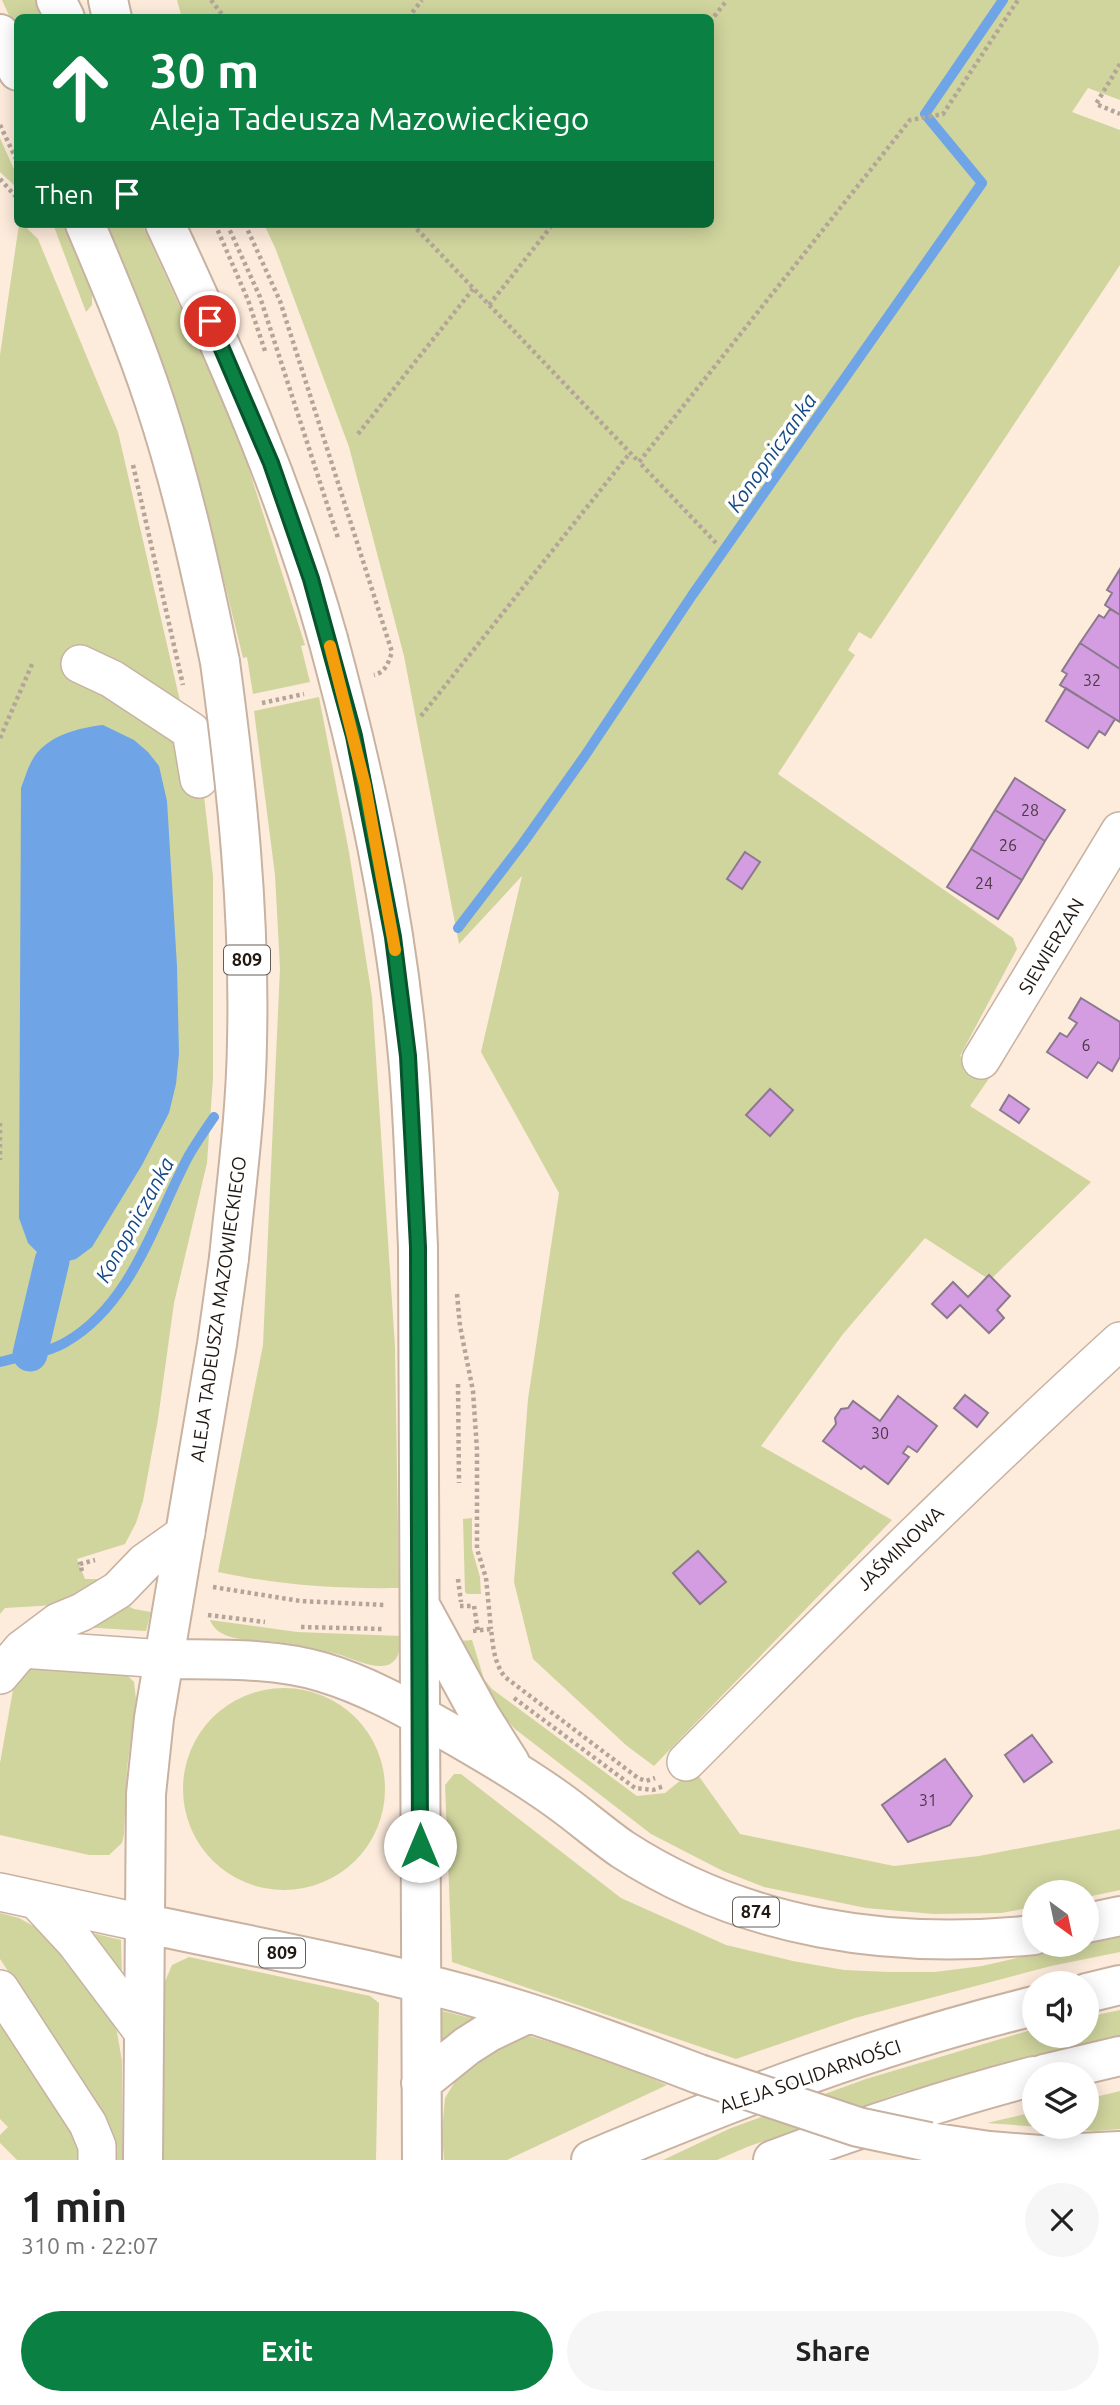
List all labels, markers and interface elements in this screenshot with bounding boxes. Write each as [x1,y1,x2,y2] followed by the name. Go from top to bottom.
[35,42,126,133] icon: ahead
[150,42,259,97] text: 30 m
[150,100,590,136] text: Aleja Tadeusza Mazowieckiego
[108,175,146,213] icon: arrive
[35,180,94,209] text: Then
[180,291,240,351] pin
[191,302,229,340] icon: arrive
[721,389,821,516] water label: Konopniczanka
[1083,671,1101,689] house number: 32
[1021,801,1039,819] house number: 28
[999,836,1017,854] house number: 26
[975,874,993,892] house number: 24
[1014,894,1088,998] street label: SIEWIERZAN
[224,945,270,974] road number: 809
[1081,1036,1091,1054] house number: 6
[90,1153,178,1286] water label: Konopniczanka
[186,1155,250,1463] street label: ALEJA TADEUSZA MAZOWIECKIEGO
[871,1424,889,1442] house number: 30
[852,1501,948,1595] street label: JAŚMINOWA
[919,1791,937,1809] house number: 31
[383,1809,457,1883] position arrow
[1022,1880,1099,1956] north arrow
[1022,1880,1099,2139] map controls
[733,1898,779,1926] road number: 874
[259,1938,305,1968] road number: 809
[1022,1971,1099,2048] button: sound
[716,2035,904,2117] street label: ALEJA SOLIDARNOŚCI
[1022,2062,1099,2139] button: layers
[21,2183,127,2230] text: 1 min
[1025,2183,1099,2257] button: close
[21,2233,159,2258] text: 310 m · 22:07
[21,2311,553,2391] button: Exit
[567,2311,1099,2391] button: Share

